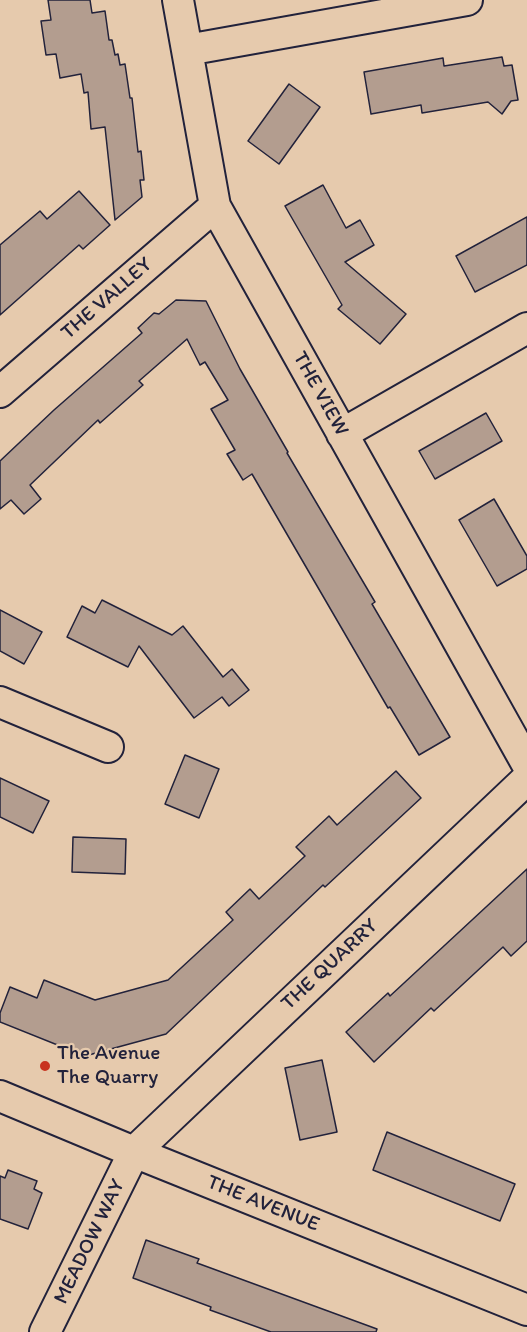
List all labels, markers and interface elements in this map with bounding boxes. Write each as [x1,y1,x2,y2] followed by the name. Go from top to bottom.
[56,252,158,346] street label: THE VALLEY
[287,347,353,441] street label: THE VIEW
[276,914,384,1016] street label: THE QUARRY
[57,1041,160,1091] place label: The Avenue The Quarry
[38,1059,52,1073] marker: The Avenue The Quarry
[203,1170,323,1238] street label: THE AVENUE
[49,1175,131,1309] street label: MEADOW WAY

